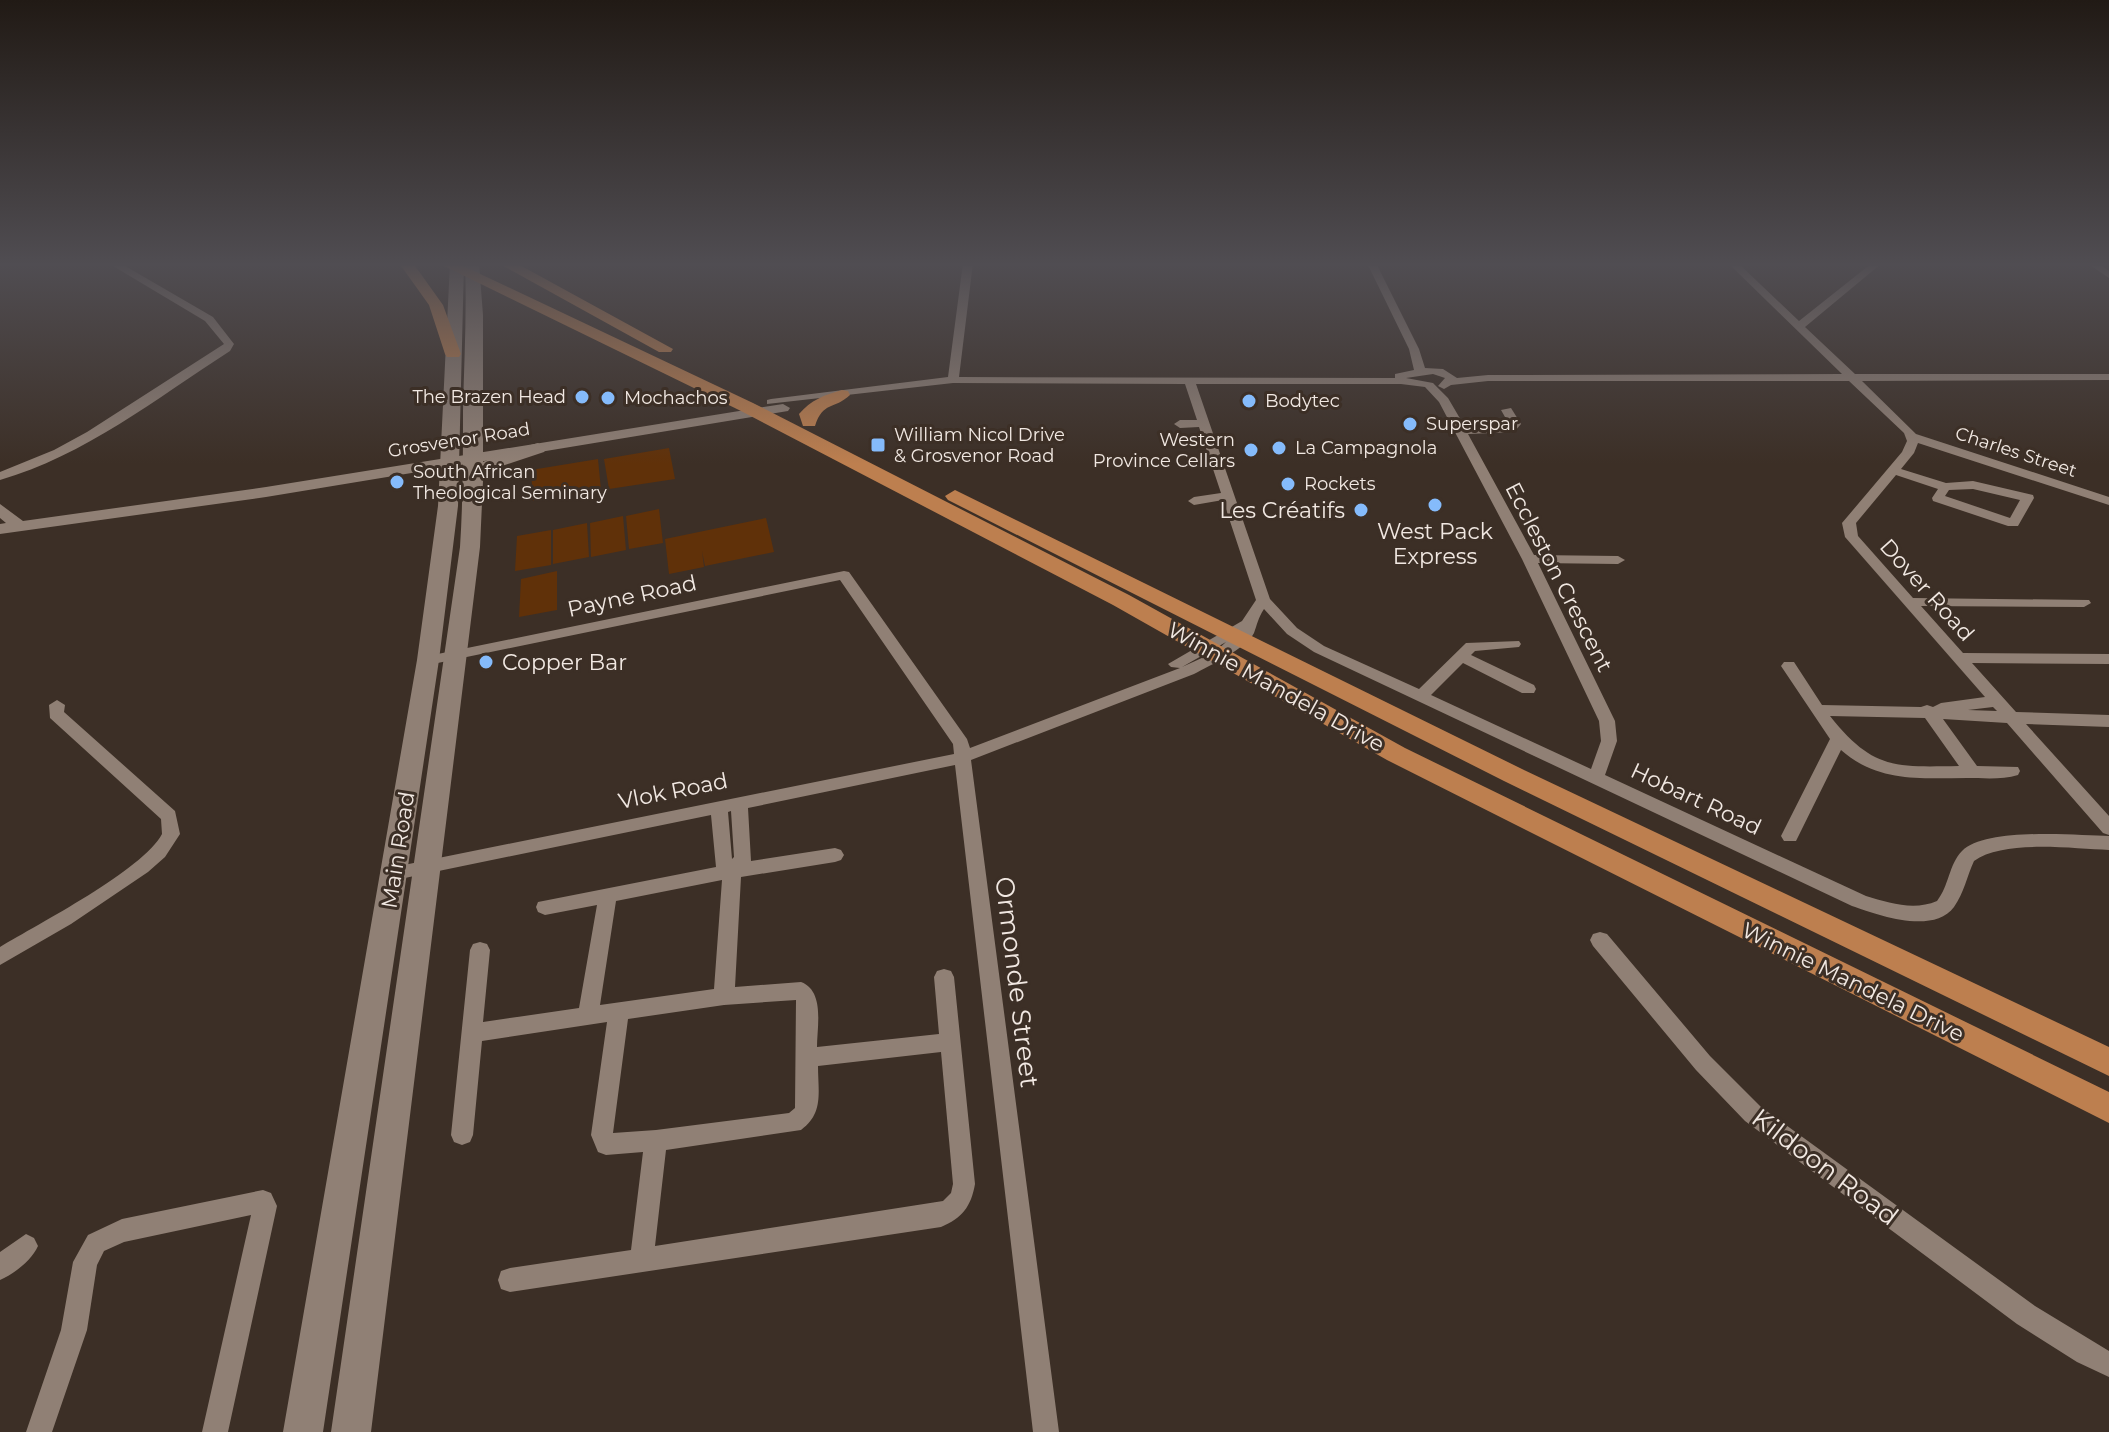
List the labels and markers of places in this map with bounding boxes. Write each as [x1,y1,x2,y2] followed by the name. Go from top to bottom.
[412,386,566,408] place label: The Brazen Head
[624,387,728,409] place label: Mochachos
[573,388,591,406] marker: The Brazen Head
[599,389,617,407] marker: Mochachos
[1265,390,1340,412] place label: Bodytec
[1240,392,1258,410] marker: Bodytec
[1426,413,1518,435] place label: Superspar
[1401,415,1419,433] marker: Superspar
[894,424,1065,467] place label: William Nicol Drive & Grosvenor Road
[1093,429,1235,472] place label: Western Province Cellars
[869,436,887,454] marker: William Nicol Drive & Grosvenor Road
[1295,437,1437,459] place label: La Campagnola
[1270,439,1288,457] marker: La Campagnola
[1242,441,1260,459] marker: Western Province Cellars
[413,461,607,504] place label: South African Theological Seminary
[388,473,406,491] marker: South African Theological Seminary
[1304,473,1376,495] place label: Rockets
[1279,475,1297,493] marker: Rockets
[1426,496,1444,514] marker: West Pack Express
[1219,497,1345,524] place label: Les Créatifs
[1352,501,1370,519] marker: Les Créatifs
[1377,518,1494,570] place label: West Pack Express
[502,649,627,676] place label: Copper Bar
[477,653,495,671] marker: Copper Bar

